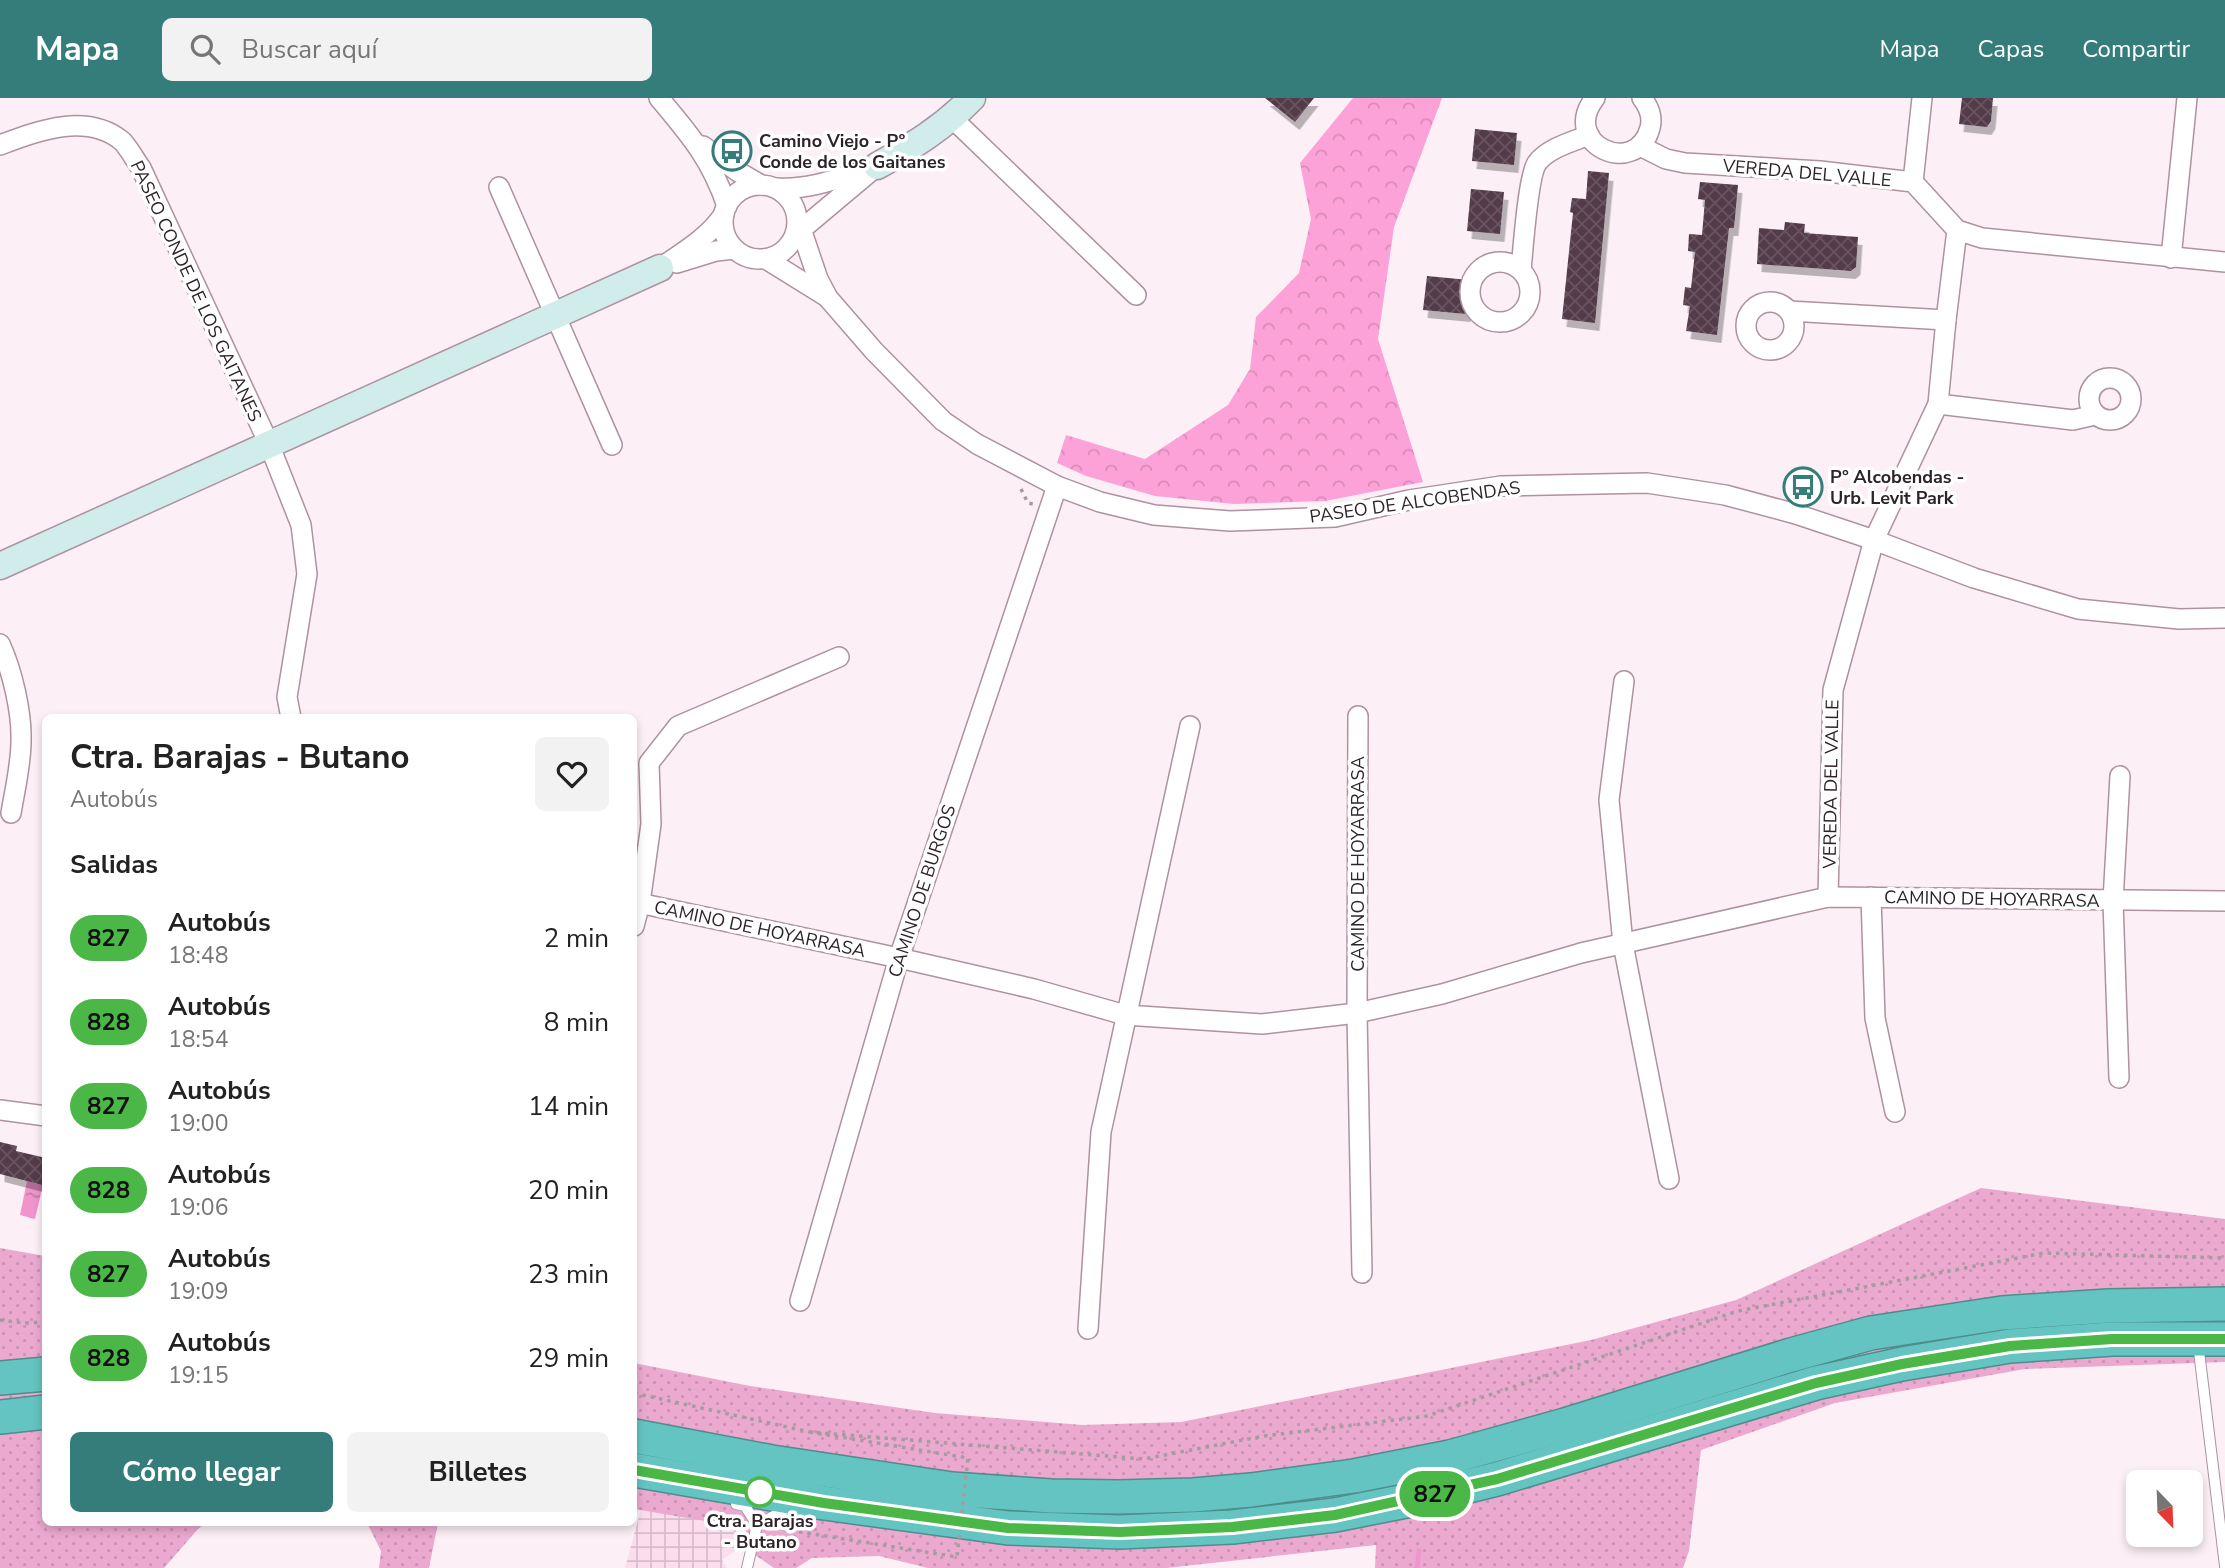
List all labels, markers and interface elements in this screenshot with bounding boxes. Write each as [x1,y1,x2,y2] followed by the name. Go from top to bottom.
[162,18,652,81] search box
[35,27,120,72] text: Mapa
[186,30,224,68] icon: search
[242,32,377,67] text: Buscar aquí
[1880,33,1940,65] text: Mapa
[1978,33,2044,65] text: Capas
[2082,33,2190,65] text: Compartir
[759,129,946,174] place label: Camino Viejo - Pº Conde de los Gaitanes
[711,130,753,172] bus stop icon: Camino Viejo - Pº Conde de los Gaitanes
[1721,154,1892,192] street label: VEREDA DEL VALLE
[125,157,267,425] street label: PASEO CONDE DE LOS GAITANES
[1830,465,1964,510] place label: Pº Alcobendas - Urb. Levit Park
[1782,466,1824,508] bus stop icon: Pº Alcobendas - Urb. Levit Park
[1308,475,1522,529] street label: PASEO DE ALCOBENDAS
[1818,699,1844,870] street label: VEREDA DEL VALLE
[70,735,410,780] text: Ctra. Barajas - Butano
[535,737,609,811] button: heart
[1346,756,1370,972] street label: CAMINO DE HOYARRASA
[70,784,158,815] text: Autobús
[883,802,961,980] street label: CAMINO DE BURGOS
[70,847,158,882] text: Salidas
[1884,885,2100,913] street label: CAMINO DE HOYARRASA
[652,895,868,963] street label: CAMINO DE HOYARRASA
[168,905,271,940] text: Autobús
[544,921,609,956] text: 2 min
[87,922,130,954] text: 827
[168,940,228,971] text: 18:48
[168,989,271,1024] text: Autobús
[544,1005,609,1040] text: 8 min
[87,1006,130,1038] text: 828
[168,1024,228,1055] text: 18:54
[168,1073,271,1108] text: Autobús
[528,1089,609,1124] text: 14 min
[87,1090,130,1122] text: 827
[168,1108,228,1139] text: 19:00
[168,1157,271,1192] text: Autobús
[528,1173,609,1208] text: 20 min
[87,1174,130,1206] text: 828
[168,1192,228,1223] text: 19:06
[168,1241,271,1276] text: Autobús
[528,1257,609,1292] text: 23 min
[87,1258,130,1290] text: 827
[168,1276,228,1307] text: 19:09
[168,1325,271,1360] text: Autobús
[528,1341,609,1376] text: 29 min
[87,1342,130,1374] text: 828
[168,1360,228,1391] text: 19:15
[70,1432,333,1512] button: Cómo llegar
[347,1432,609,1512] button: Billetes
[2126,1470,2203,1547] north arrow
[2126,1470,2203,1547] map controls
[1395,1471,1475,1517] line badge: 827
[745,1477,775,1507] marker: Ctra. Barajas - Butano
[1413,1478,1457,1510] text: 827
[706,1509,814,1554] place label: Ctra. Barajas - Butano

